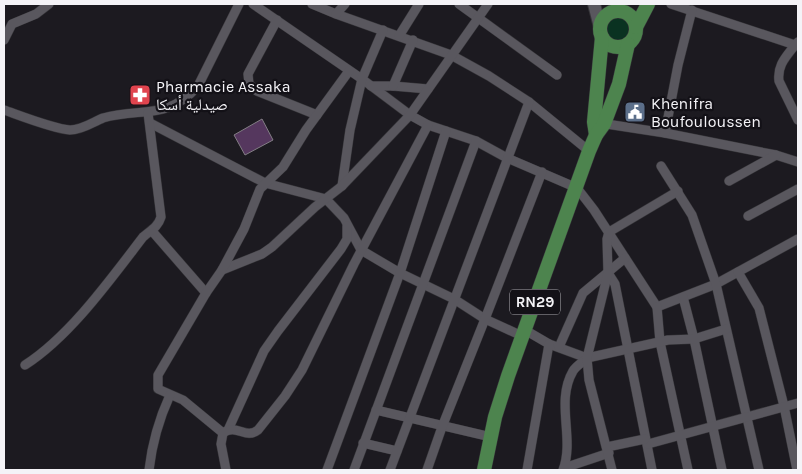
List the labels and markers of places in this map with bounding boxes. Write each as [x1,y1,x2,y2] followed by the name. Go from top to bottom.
[156,77,291,114] place label: Pharmacie Assaka صيدلية أسكا
[128,83,152,107] pharmacy icon: Pharmacie Assaka صيدلية أسكا
[651,94,761,131] place label: Khenifra Boufouloussen
[623,100,647,124] public building icon: Khenifra Boufouloussen

